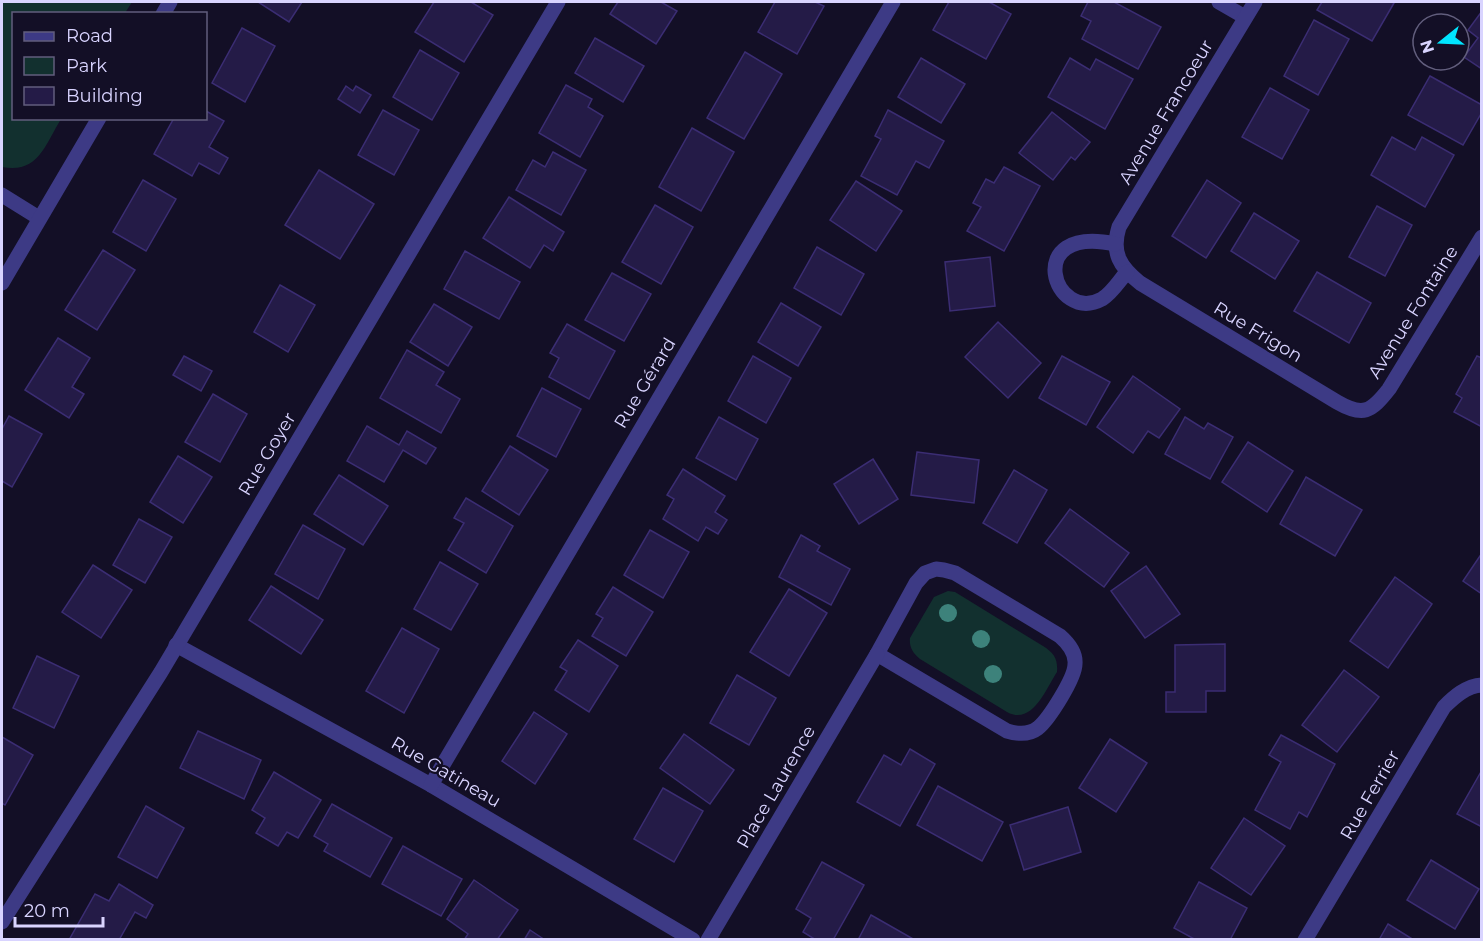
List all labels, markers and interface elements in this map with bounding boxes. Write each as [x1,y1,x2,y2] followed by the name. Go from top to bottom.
[12,12,207,120] legend
[1411,12,1471,72] north arrow
[66,25,113,47] text: Road
[1114,36,1218,188] street label: Avenue Francoeur
[1416,37,1438,56] text: N
[66,55,107,77] text: Park
[66,85,143,107] text: Building
[1363,241,1463,383] street label: Avenue Fontaine
[1210,297,1306,367] street label: Rue Frigon
[609,334,681,432] street label: Rue Gérard
[234,408,300,500] street label: Rue Goyer
[732,722,820,852] street label: Place Laurence
[387,732,505,812] street label: Rue Gatineau
[1336,746,1404,844] street label: Rue Ferrier
[15,890,104,928] scale bar
[24,900,70,922] text: 20 m

